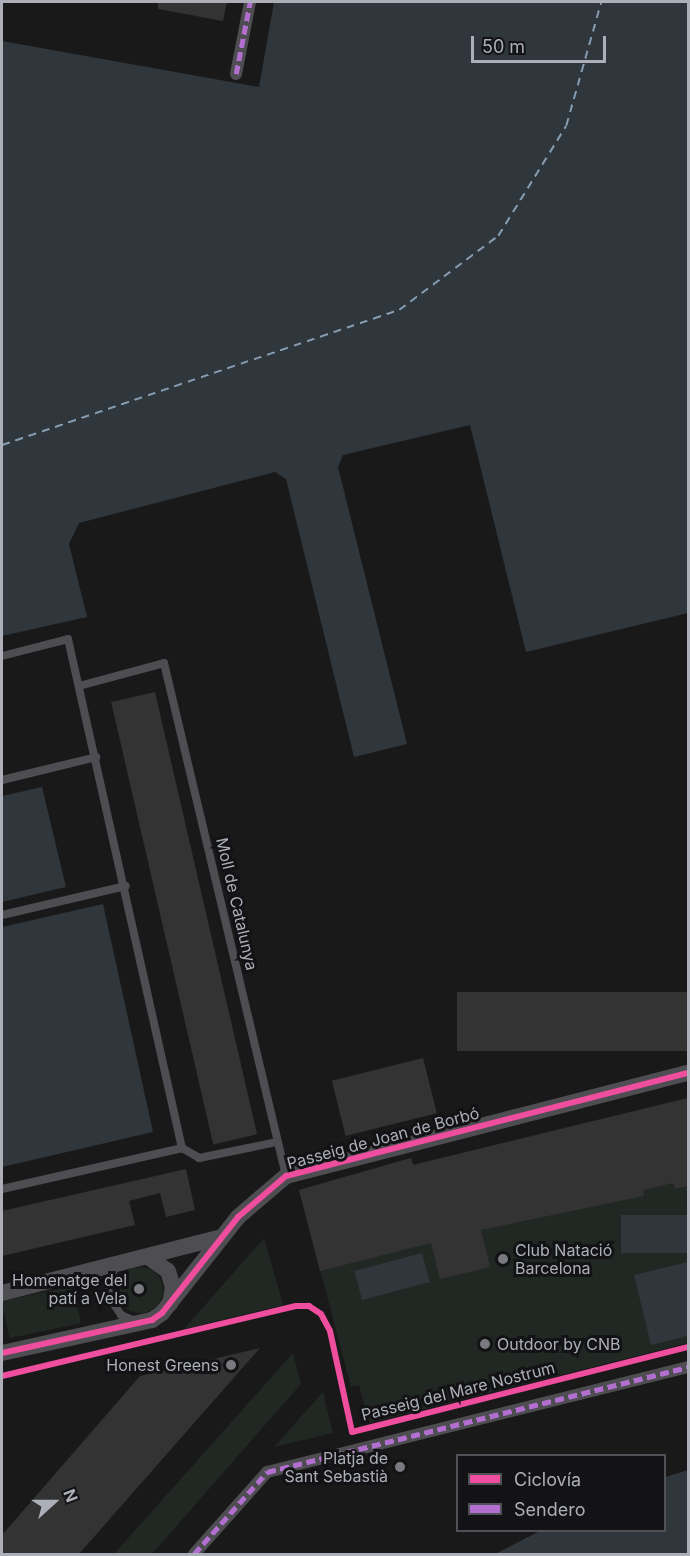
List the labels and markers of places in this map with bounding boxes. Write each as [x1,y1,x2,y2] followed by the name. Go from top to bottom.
[515,1240,612,1278] place label: Club Natació Barcelona
[496,1252,510,1266] marker: Club Natació Barcelona
[12,1270,127,1308] place label: Homenatge del patí a Vela
[132,1282,146,1296] marker: Homenatge del patí a Vela
[497,1334,620,1354] place label: Outdoor by CNB
[478,1337,492,1351] marker: Outdoor by CNB
[106,1355,219,1375] place label: Honest Greens
[224,1358,238,1372] marker: Honest Greens
[284,1448,388,1486] place label: Platja de Sant Sebastià
[393,1460,407,1474] marker: Platja de Sant Sebastià

